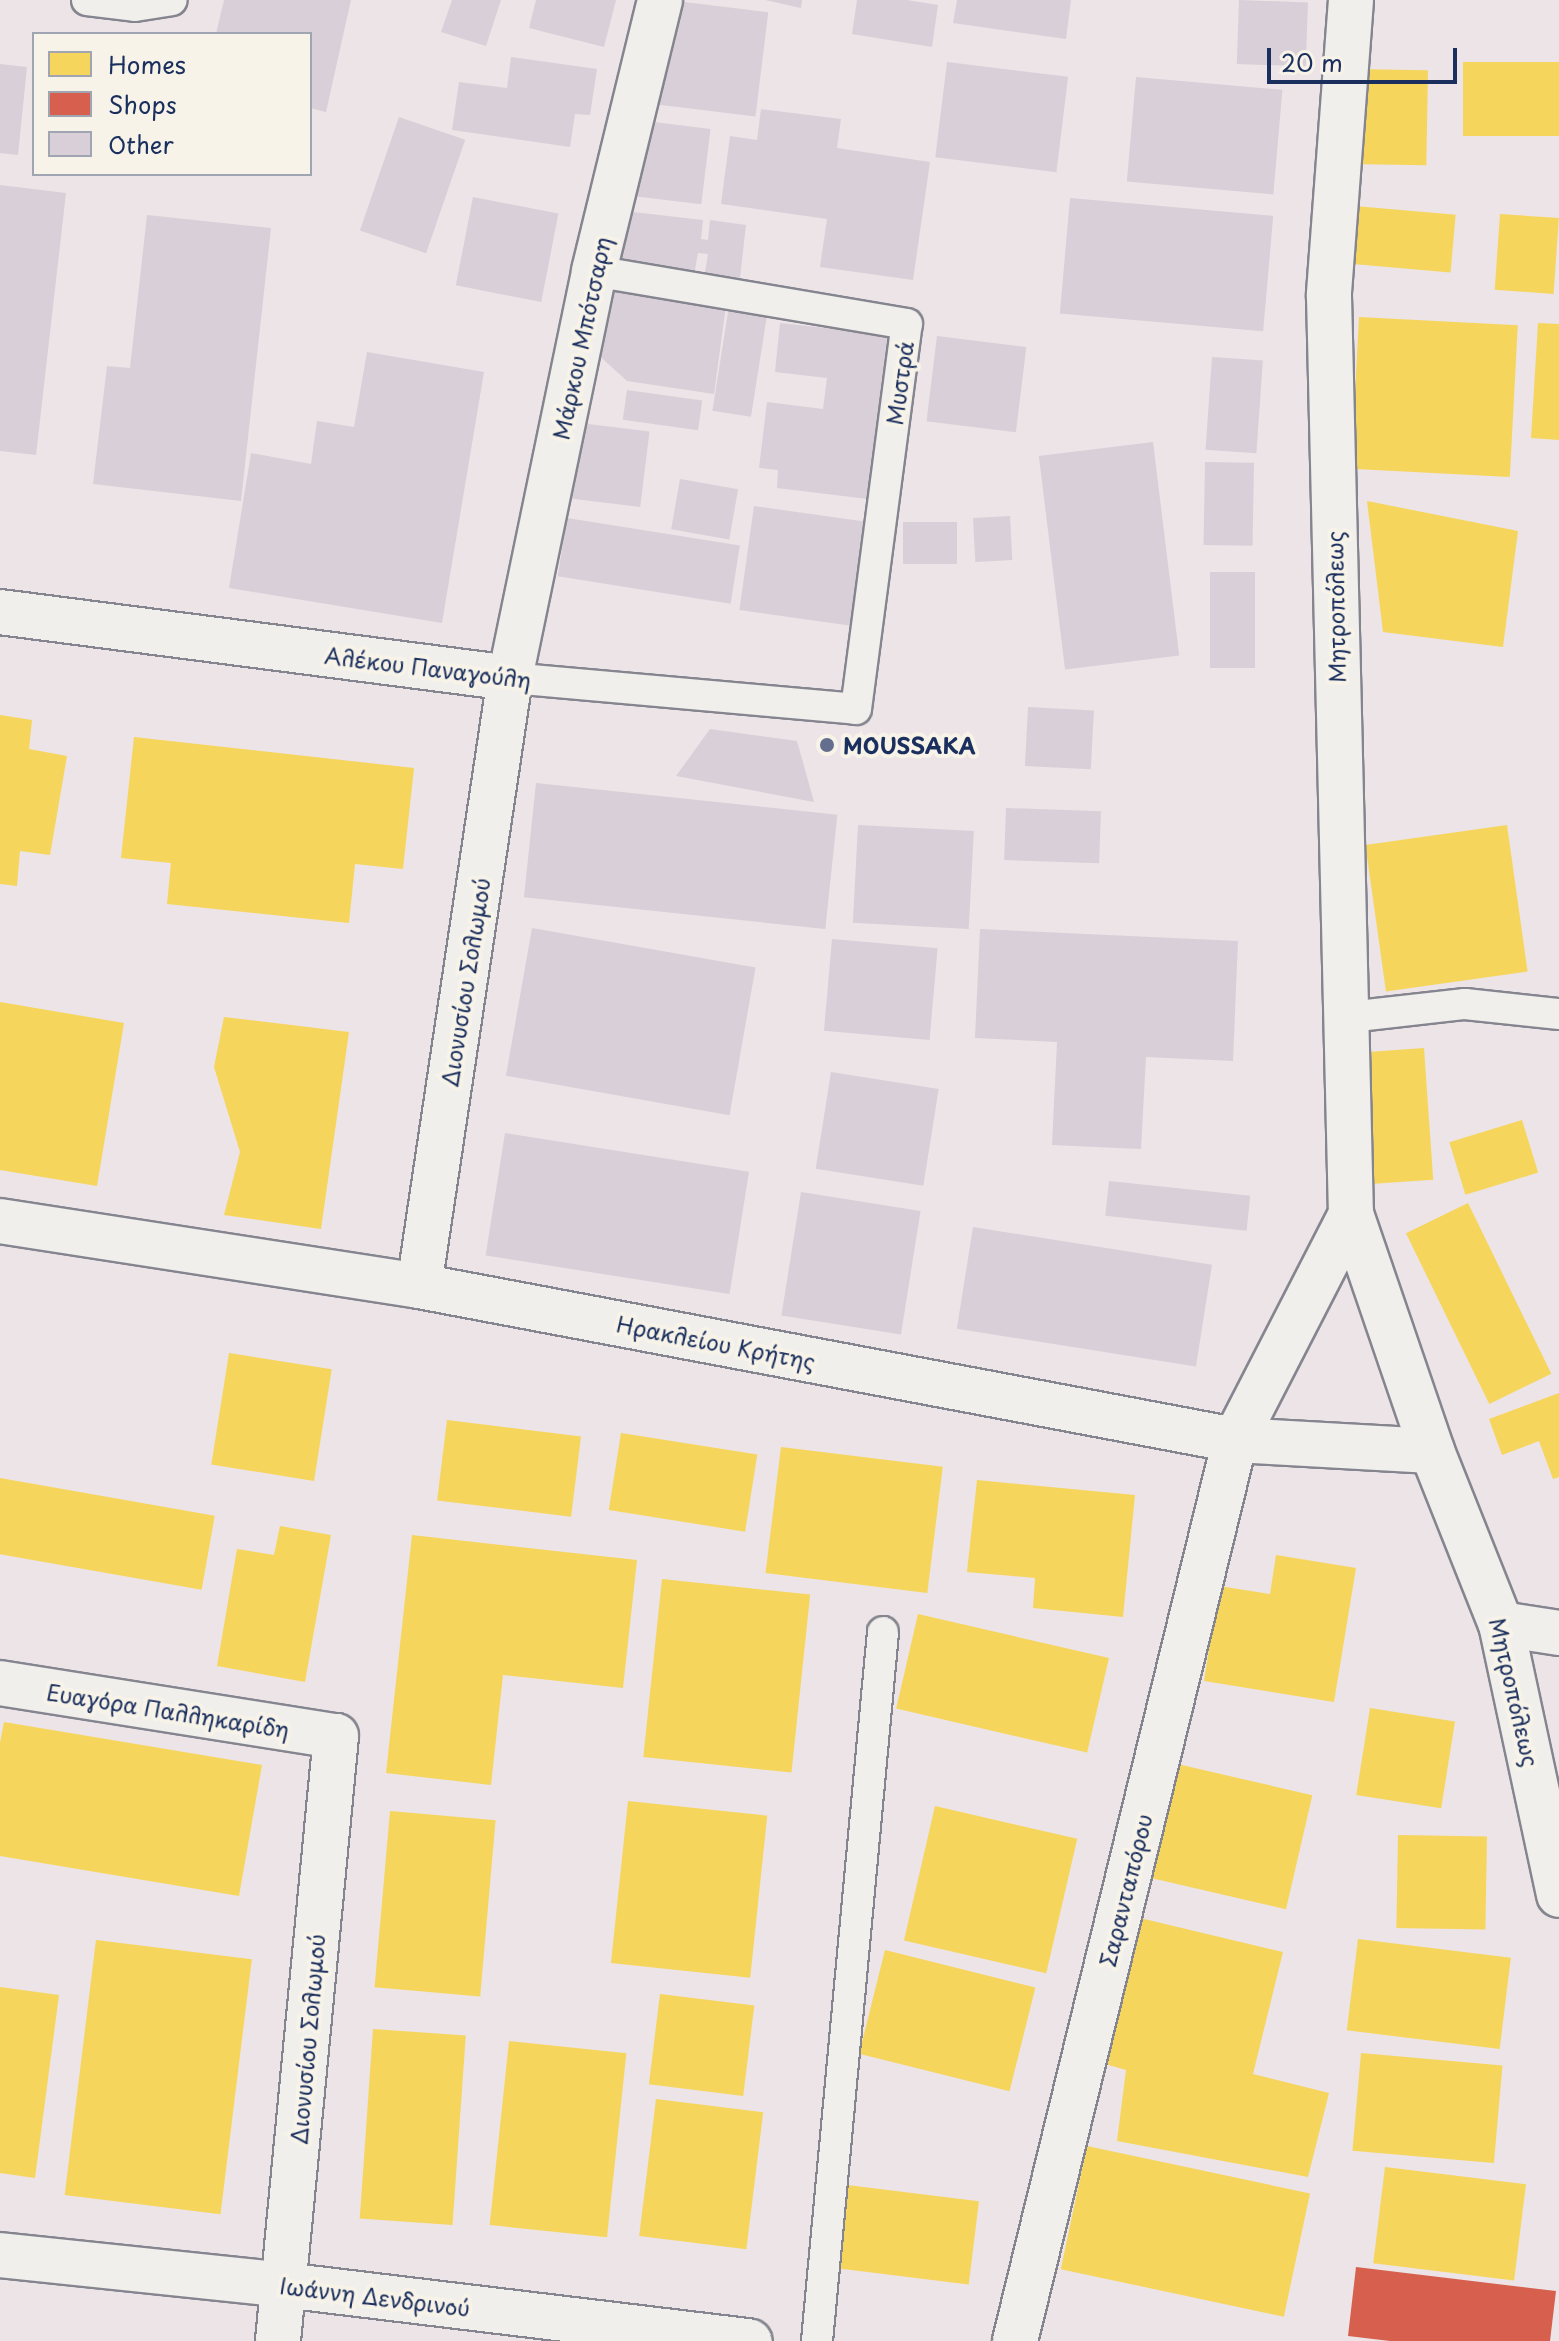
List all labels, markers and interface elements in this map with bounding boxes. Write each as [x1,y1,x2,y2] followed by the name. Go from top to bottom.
[32,32,312,176] legend
[1271,32,1461,82] scale bar
[1281,44,1343,80] text: 20 m
[108,46,186,82] text: Homes
[108,86,177,122] text: Shops
[108,126,174,162] text: Other
[546,233,616,443] street label: Μάρκου Μπότσαρη
[880,339,918,427] street label: Μυστρά
[1320,531,1350,683] street label: Μητροπόλεως
[323,641,533,693] street label: Αλέκου Παναγούλη
[843,732,976,758] place label: MOUSSAKA
[818,736,836,754] marker: MOUSSAKA
[436,876,494,1088] street label: Διονυσίου Σολωμού
[614,1310,818,1374] street label: Ηρακλείου Κρήτης
[1485,1615,1545,1769] street label: Μητροπόλεως
[44,1678,292,1742] street label: Ευαγόρα Παλληκαρίδη
[1093,1811,1157,1969] street label: Σαρανταπόρου
[285,1933,329,2145] street label: Διονυσίου Σολωμού
[278,2271,472,2321] street label: Ιωάννη Δενδρινού

